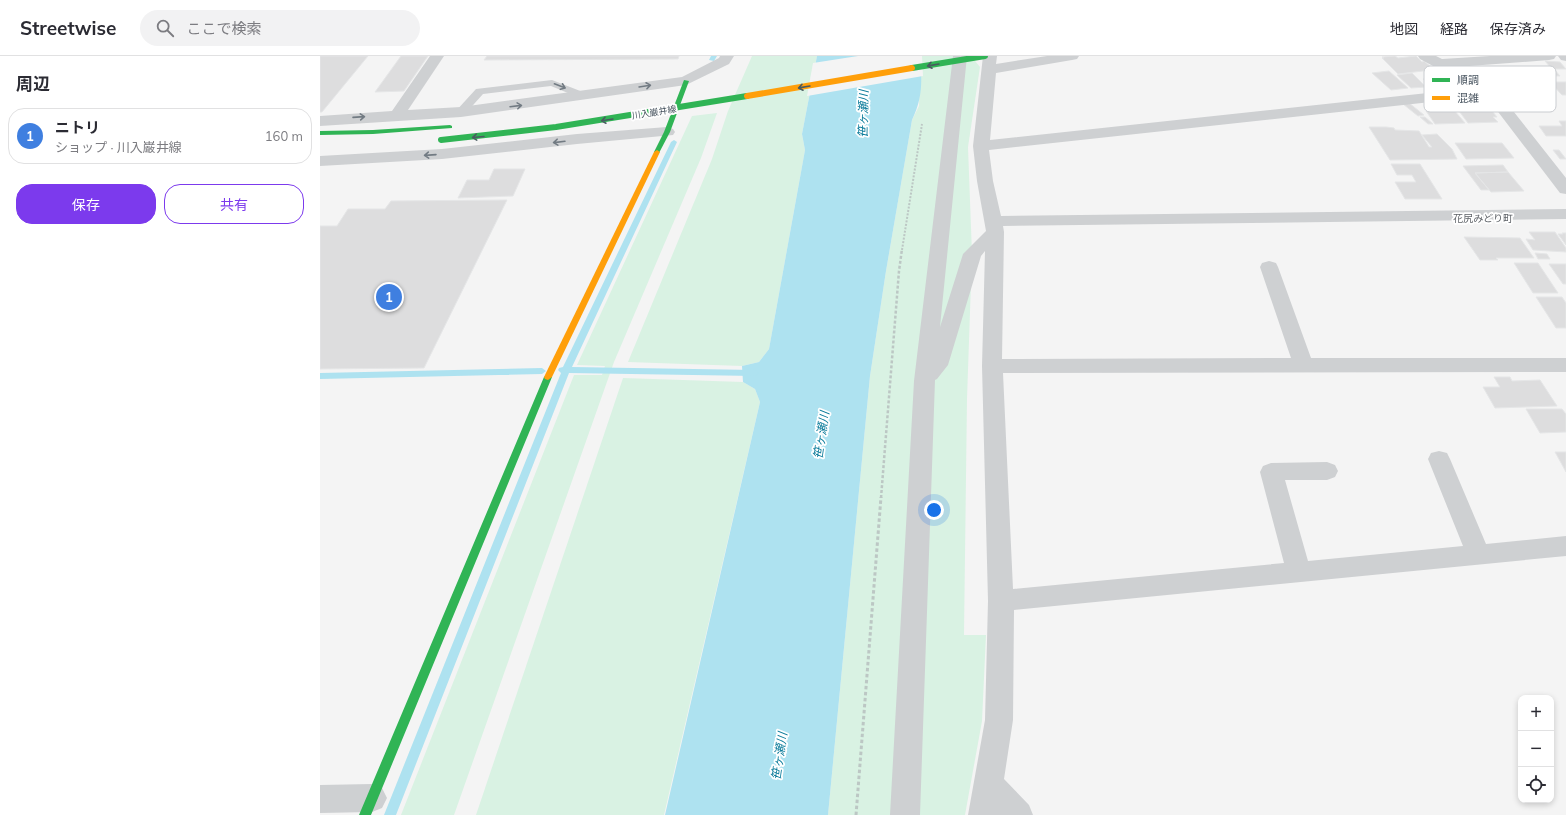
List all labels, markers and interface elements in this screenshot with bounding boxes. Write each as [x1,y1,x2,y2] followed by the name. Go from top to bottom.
[140,10,420,46] search box
[20,16,116,40] text: Streetwise
[154,17,176,39] icon: search
[186,19,262,38] text: ここで検索
[1390,20,1418,38] text: 地図
[1440,20,1468,38] text: 経路
[1490,20,1546,38] text: 保存済み
[926,61,939,69] one-way arrow
[1424,66,1556,112] legend
[16,73,50,94] text: 周辺
[1457,73,1479,87] text: 順調
[638,82,651,90] one-way arrow
[554,83,566,90] one-way arrow
[798,83,811,91] one-way arrow
[855,88,871,138] water label: 笹ヶ瀬川
[1457,91,1479,105] text: 混雑
[509,102,522,109] one-way arrow
[631,103,678,121] street label: 川入巌井線
[352,113,365,121] one-way arrow
[601,116,614,124] one-way arrow
[55,118,100,137] text: ニトリ
[26,128,34,144] text: 1
[265,128,303,144] text: 160 m
[472,133,485,141] one-way arrow
[553,138,566,145] one-way arrow
[55,139,182,155] text: ショップ · 川入巌井線
[424,152,437,159] one-way arrow
[16,184,156,224] button: 保存
[164,184,304,224] button: 共有
[1453,212,1513,225] district label: 花尻みどり町
[376,282,402,312] pin: 1
[810,408,832,460] water label: 笹ヶ瀬川
[924,500,944,520] your location
[1518,695,1554,803] map controls
[1518,695,1554,731] button: +
[768,729,790,781] water label: 笹ヶ瀬川
[1518,731,1554,767] button: −
[1518,767,1554,803] button: locate

